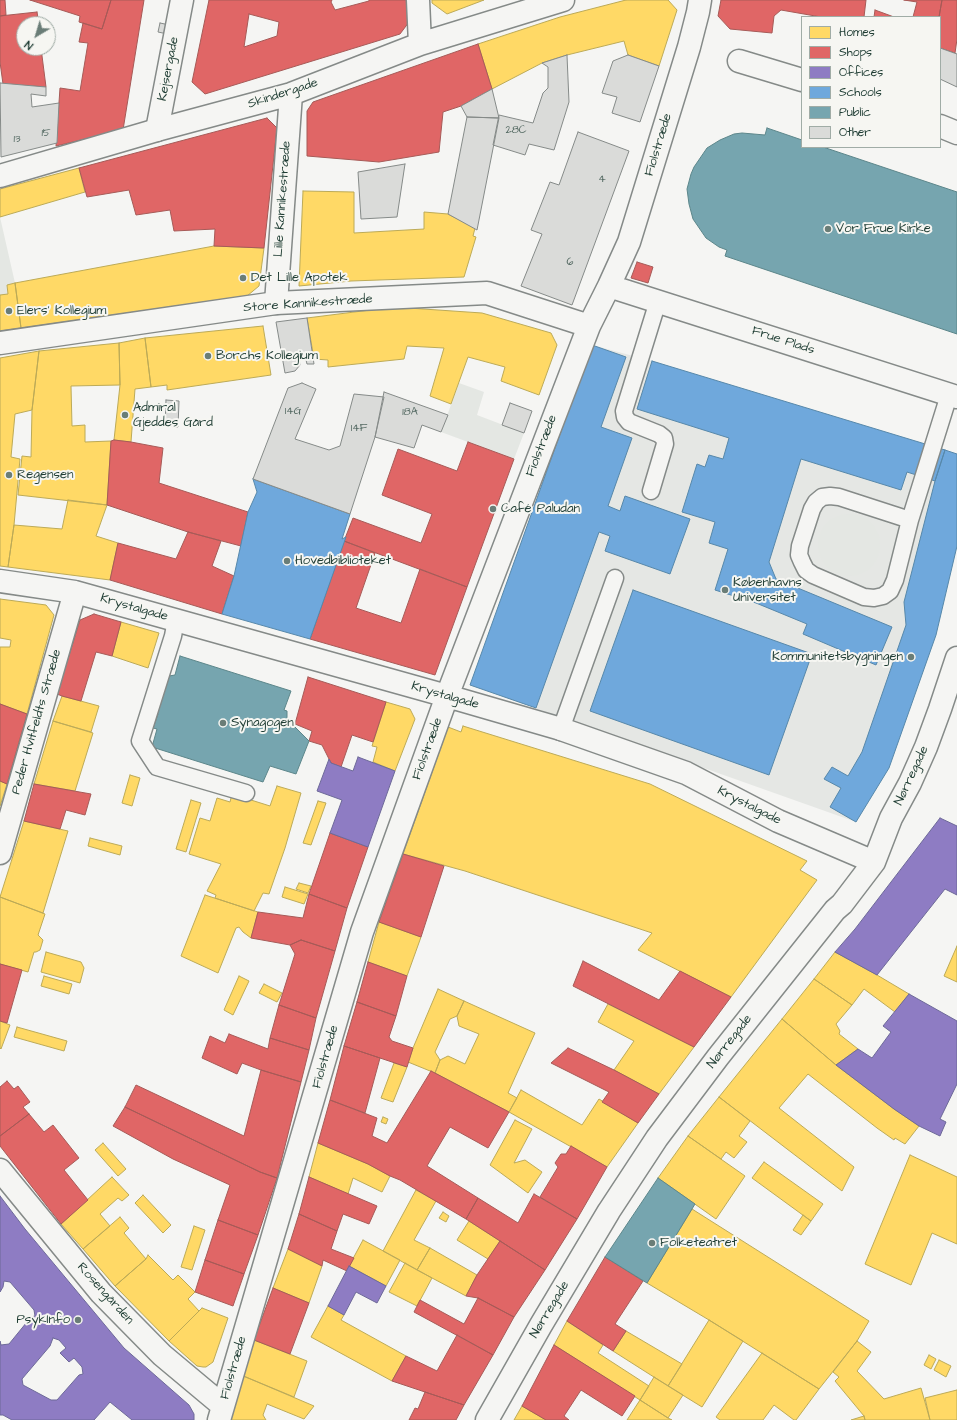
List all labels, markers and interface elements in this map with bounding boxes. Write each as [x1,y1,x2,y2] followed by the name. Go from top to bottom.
[16,16,56,56] north arrow
[801,16,941,148] legend
[839,24,875,41] text: Homes
[155,36,183,102] street label: Kejsergade
[22,37,36,53] text: N
[839,44,872,61] text: Shops
[839,64,883,81] text: Offices
[246,75,320,113] street label: Skindergade
[839,84,882,101] text: Schools
[839,104,871,121] text: Public
[642,112,676,178] street label: Fiolstræde
[505,124,527,138] house number: 28C
[839,124,871,141] text: Other
[41,127,51,141] house number: 15
[13,133,21,147] house number: 13
[271,140,295,258] street label: Lille Kannikestræde
[598,173,606,187] house number: 4
[836,221,931,237] place label: Vor Frue Kirke
[823,224,833,234] marker: Vor Frue Kirke
[567,256,573,270] house number: 6
[251,270,347,286] place label: Det Lille Apotek
[238,273,248,283] marker: Det Lille Apotek
[243,292,373,316] street label: Store Kannikestræde
[17,303,106,319] place label: Elers' Kollegium
[4,306,14,316] marker: Elers' Kollegium
[750,324,816,358] street label: Frue Plads
[216,348,318,364] place label: Borchs Kollegium
[203,351,213,361] marker: Borchs Kollegium
[133,400,213,431] place label: Admiral Gjeddes Gård
[285,405,301,419] house number: 14G
[402,406,418,420] house number: 18A
[120,410,130,420] marker: Admiral Gjeddes Gård
[523,413,561,479] street label: Fiolstræde
[351,422,367,436] house number: 14F
[17,467,74,483] place label: Regensen
[4,470,14,480] marker: Regensen
[501,501,580,517] place label: Café Paludan
[488,504,498,514] marker: Café Paludan
[295,553,391,569] place label: Hovedbiblioteket
[282,556,292,566] marker: Hovedbiblioteket
[733,575,802,606] place label: Københavns Universitet
[720,585,730,595] marker: Københavns Universitet
[98,591,170,625] street label: Krystalgade
[9,648,65,796] street label: Peder Hvitfeldts Stræde
[772,649,903,665] place label: Kommunitetsbygningen
[906,652,916,662] marker: Kommunitetsbygningen
[409,679,481,713] street label: Krystalgade
[231,715,294,731] place label: Synagogen
[410,716,446,782] street label: Fiolstræde
[218,718,228,728] marker: Synagogen
[891,744,933,808] street label: Nørregade
[714,783,784,829] street label: Krystalgade
[704,1012,756,1072] street label: Nørregade
[310,1024,342,1090] street label: Fiolstræde
[660,1235,737,1251] place label: Folketeatret
[647,1238,657,1248] marker: Folketeatret
[73,1260,137,1328] street label: Rosengården
[527,1279,573,1341] street label: Nørregade
[17,1312,70,1328] place label: PsykInfo
[73,1315,83,1325] marker: PsykInfo
[218,1335,250,1401] street label: Fiolstræde

